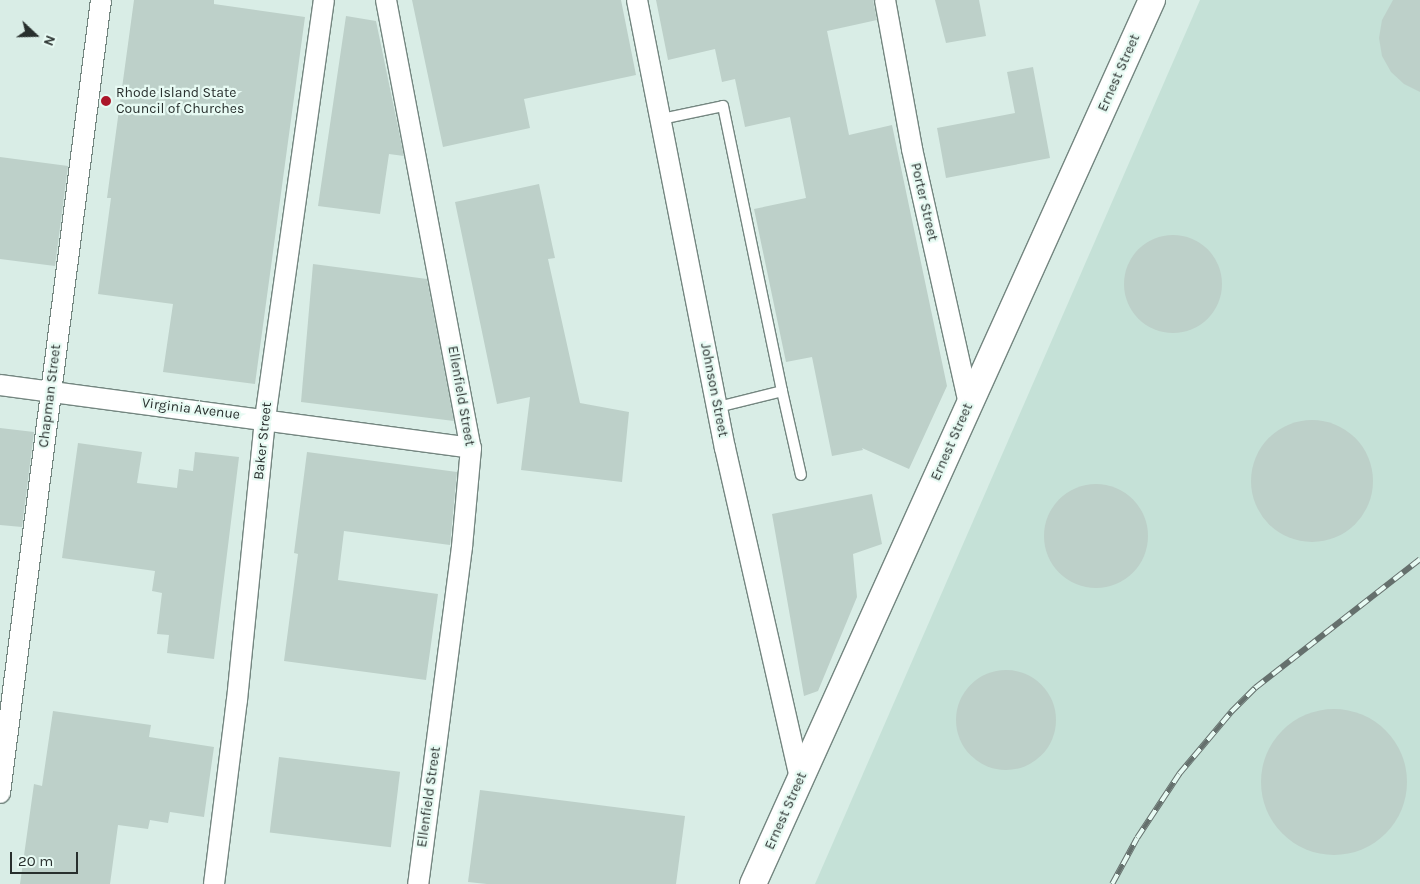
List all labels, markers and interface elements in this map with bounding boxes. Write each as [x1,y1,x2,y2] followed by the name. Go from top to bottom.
[10,10,60,60] north arrow
[1094,32,1144,114] street label: Ernest Street
[40,33,59,48] text: N
[116,85,244,118] place label: Rhode Island State Council of Churches
[100,95,112,107] marker: Rhode Island State Council of Churches
[907,161,941,243] street label: Porter Street
[697,342,731,438] street label: Johnson Street
[35,343,65,449] street label: Chapman Street
[444,345,478,447] street label: Ellenfield Street
[141,395,241,423] street label: Virginia Avenue
[251,401,275,481] street label: Baker Street
[927,401,977,483] street label: Ernest Street
[414,746,444,848] street label: Ellenfield Street
[761,770,811,852] street label: Ernest Street
[12,842,80,874] scale bar
[18,852,53,870] text: 20 m

